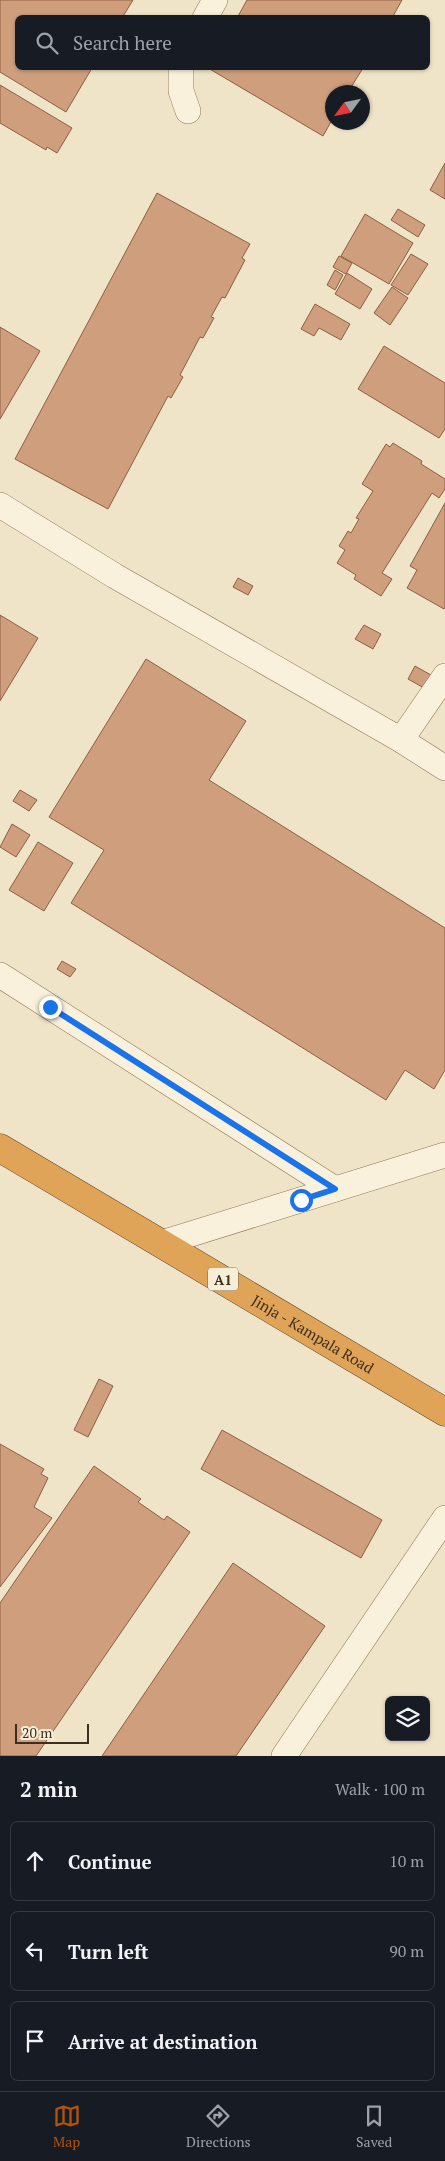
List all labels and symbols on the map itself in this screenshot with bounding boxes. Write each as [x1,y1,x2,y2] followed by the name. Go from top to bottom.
[325,85,370,130] north arrow
[39,996,62,1019] route end
[290,1189,313,1212] route start
[208,1268,238,1290] road number: A1
[248,1290,378,1378] street label: Jinja - Kampala Road
[15,1721,89,1744] scale bar

